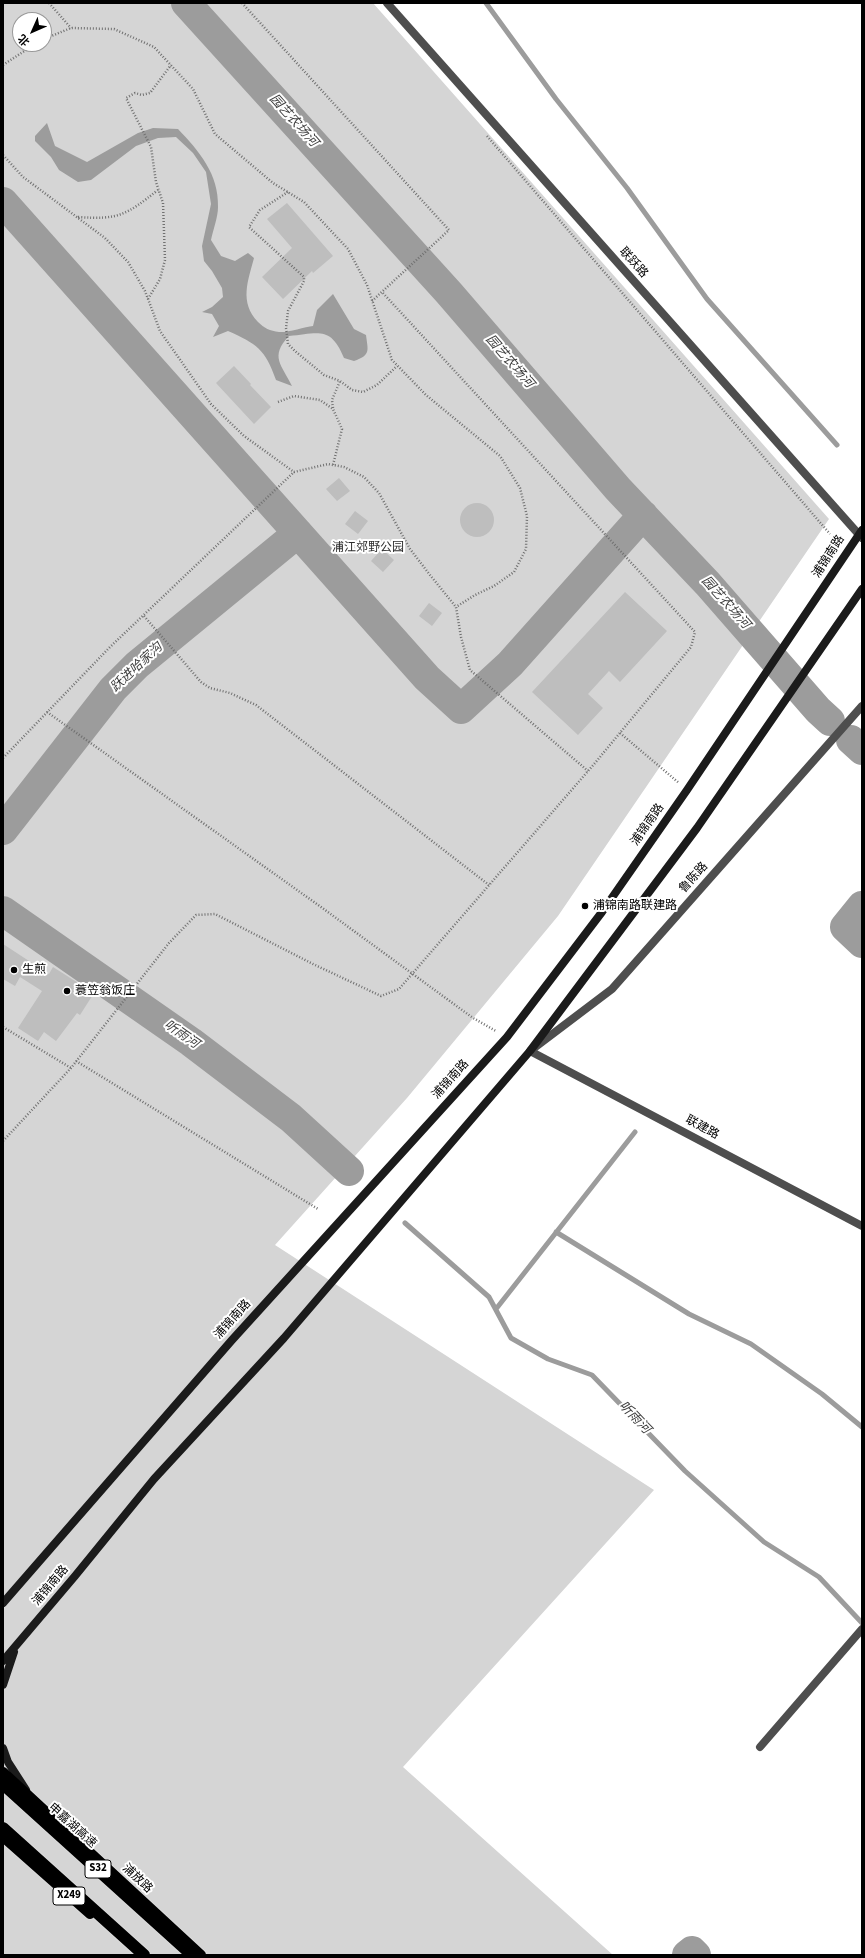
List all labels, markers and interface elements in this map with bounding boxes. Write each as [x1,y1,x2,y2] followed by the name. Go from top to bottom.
[12,12,52,52] north arrow
[15,31,33,49] text: 北
[265,92,321,150] water label: 园艺农场河
[616,245,650,281] street label: 联跃路
[482,332,536,392] water label: 园艺农场河
[810,533,848,581] street label: 浦锦南路
[332,541,404,555] park label: 浦江郊野公园
[697,574,753,632] water label: 园艺农场河
[108,640,166,696] water label: 跃进哈家沟
[628,801,668,849] street label: 浦锦南路
[677,860,711,896] street label: 鲁陈路
[593,899,677,913] place label: 浦锦南路联建路
[580,901,590,911] marker: 浦锦南路联建路
[22,963,46,977] place label: 生煎
[9,965,19,975] marker: 生煎
[75,984,135,998] place label: 蓑笠翁饭庄
[62,986,72,996] marker: 蓑笠翁饭庄
[161,1017,201,1053] water label: 听雨河
[430,1057,472,1103] street label: 浦锦南路
[683,1113,721,1143] street label: 联建路
[212,1297,254,1343] street label: 浦锦南路
[615,1399,653,1437] water label: 听雨河
[30,1563,72,1609] street label: 浦锦南路
[45,1801,99,1851] street label: 申嘉湖高速
[85,1860,111,1878] road number: S32
[119,1861,155,1897] street label: 浦放路
[53,1887,85,1905] road number: X249

